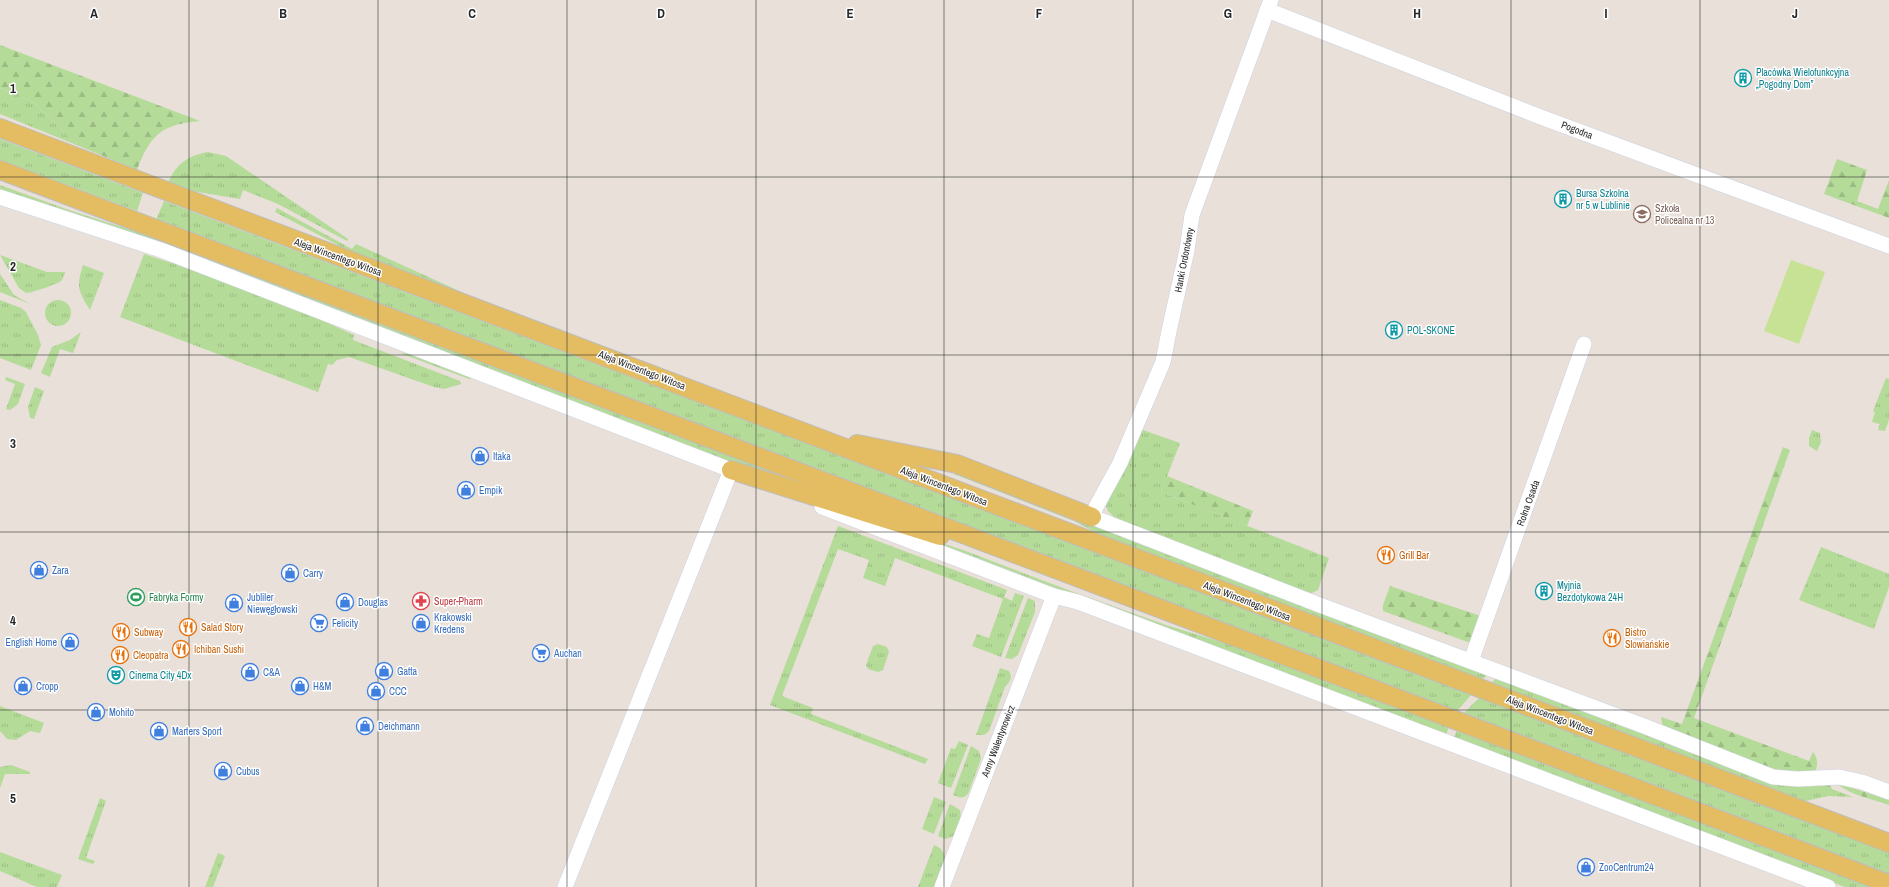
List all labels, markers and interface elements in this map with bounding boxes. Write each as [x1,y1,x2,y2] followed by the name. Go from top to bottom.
[90,5,98,22] text: A
[279,5,287,22] text: B
[468,5,476,22] text: C
[657,5,665,22] text: D
[846,5,854,22] text: E
[1036,5,1043,22] text: F
[1224,5,1232,22] text: G
[1413,5,1421,22] text: H
[1605,5,1608,22] text: I
[1792,5,1798,22] text: J
[1756,66,1849,91] place label: Placówka Wielofunkcyjna „Pogodny Dom”
[1733,68,1753,88] building icon: Placówka Wielofunkcyjna „Pogodny Dom”
[10,80,16,97] text: 1
[1559,118,1595,142] street label: Pogodna
[1576,187,1630,212] place label: Bursa Szkolna nr 5 w Lublinie
[1553,189,1573,209] building icon: Bursa Szkolna nr 5 w Lublinie
[1655,202,1715,227] place label: Szkoła Policealna nr 13
[1632,204,1652,224] school or university icon: Szkoła Policealna nr 13
[1171,226,1197,293] street label: Hanki Ordonówny
[292,235,384,279] street label: Aleja Wincentego Witosa
[10,258,16,275] text: 2
[1384,320,1404,340] building icon: POL-SKONE
[1407,324,1455,337] place label: POL-SKONE
[596,347,688,393] street label: Aleja Wincentego Witosa
[10,435,16,452] text: 3
[470,446,490,466] shop icon: Itaka
[493,450,511,463] place label: Itaka
[898,463,990,509] street label: Aleja Wincentego Witosa
[1514,478,1542,528] street label: Rolna Osada
[456,480,476,500] shop icon: Empik
[479,484,503,497] place label: Empik
[1376,545,1396,565] restaurant icon: Grill Bar
[1399,549,1429,562] place label: Grill Bar
[29,560,49,580] shop icon: Zara
[280,563,300,583] shop icon: Carry
[52,564,69,577] place label: Zara
[303,567,324,580] place label: Carry
[1201,578,1293,624] street label: Aleja Wincentego Witosa
[1557,579,1623,604] place label: Myjnia Bezdotykowa 24H
[1534,581,1554,601] building icon: Myjnia Bezdotykowa 24H
[126,587,146,607] sports icon: Fabryka Formy
[149,591,204,604] place label: Fabryka Formy
[247,591,298,616] place label: Jubliler Niewęgłowski
[411,591,431,611] pharmacy icon: Super-Pharm
[335,592,355,612] shop icon: Douglas
[224,593,244,613] shop icon: Jubliler Niewęgłowski
[434,595,483,608] place label: Super-Pharm
[358,596,388,609] place label: Douglas
[434,611,472,636] place label: Krakowski Kredens
[10,612,16,629] text: 4
[309,613,329,633] supermarket icon: Felicity
[411,613,431,633] shop icon: Krakowski Kredens
[178,617,198,637] restaurant icon: Salad Story
[332,617,359,630] place label: Felicity
[201,621,244,634] place label: Salad Story
[111,622,131,642] restaurant icon: Subway
[134,626,164,639] place label: Subway
[1625,626,1670,651] place label: Bistro Slowiańskie
[1602,628,1622,648] restaurant icon: Bistro Slowiańskie
[60,632,80,652] shop icon: English Home
[6,636,57,649] place label: English Home
[171,639,191,659] restaurant icon: Ichiban Sushi
[194,643,244,656] place label: Ichiban Sushi
[531,643,551,663] supermarket icon: Auchan
[110,645,130,665] restaurant icon: Cleopatra
[553,647,582,660] place label: Auchan
[133,649,169,662] place label: Cleopatra
[374,661,394,681] shop icon: Gatta
[240,662,260,682] shop icon: C&A
[106,665,126,685] theatre icon: Cinema City 4Dx
[397,665,418,678] place label: Gatta
[263,666,280,679] place label: C&A
[129,669,192,682] place label: Cinema City 4Dx
[13,676,33,696] shop icon: Cropp
[290,676,310,696] shop icon: H&M
[36,680,59,693] place label: Cropp
[313,680,331,693] place label: H&M
[366,681,386,701] shop icon: CCC
[389,685,407,698] place label: CCC
[1504,692,1596,738] street label: Aleja Wincentego Witosa
[86,702,106,722] shop icon: Mohito
[978,703,1018,780] street label: Anny Walentynowicz
[109,706,135,719] place label: Mohito
[355,716,375,736] shop icon: Deichmann
[378,720,420,733] place label: Deichmann
[149,721,169,741] shop icon: Marters Sport
[172,725,222,738] place label: Marters Sport
[213,761,233,781] shop icon: Cubus
[236,765,260,778] place label: Cubus
[10,790,16,807] text: 5
[1576,857,1596,877] shop icon: ZooCentrum24
[1599,861,1654,874] place label: ZooCentrum24

